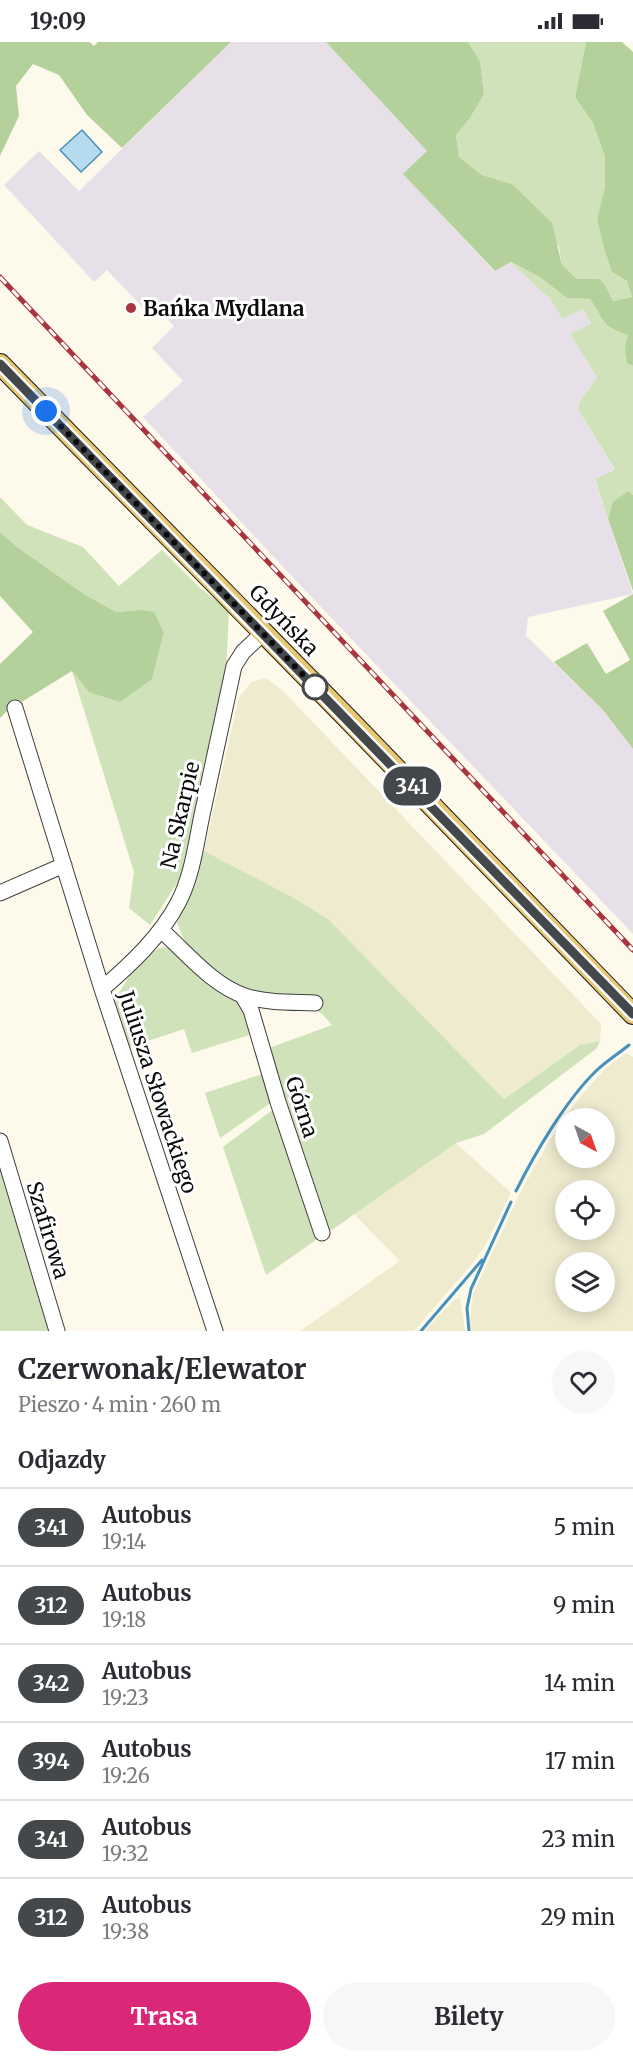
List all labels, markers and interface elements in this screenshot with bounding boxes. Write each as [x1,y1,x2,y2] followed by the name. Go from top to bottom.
[30,7,86,35] text: 19:09
[143,295,305,322] place label: Bańka Mydlana
[124,301,138,315] marker: Bańka Mydlana
[31,396,61,426] your location
[243,579,325,661] street label: Gdyńska
[302,674,328,700] unlabelled marker
[155,759,205,871] street label: Na Skarpie
[378,766,446,806] line badge: 341
[395,773,429,800] text: 341
[112,986,204,1197] street label: Juliusza Słowackiego
[279,1073,325,1141] street label: Górna
[555,1108,615,1168] north arrow
[555,1108,615,1312] map controls
[20,1178,76,1282] street label: Szafirowa
[555,1180,615,1240] button: locate
[555,1252,615,1312] button: layers
[18,1351,307,1387] text: Czerwonak/Elewator
[552,1351,615,1414] button: heart
[18,1392,221,1417] text: Pieszo · 4 min · 260 m
[18,1446,106,1474] text: Odjazdy
[102,1501,192,1529] text: Autobus
[553,1513,615,1541] text: 5 min
[34,1514,68,1541] text: 341
[102,1529,146,1554] text: 19:14
[102,1579,192,1607] text: Autobus
[553,1591,615,1619] text: 9 min
[34,1592,68,1619] text: 312
[102,1607,146,1632] text: 19:18
[102,1657,192,1685] text: Autobus
[544,1669,615,1697] text: 14 min
[33,1670,69,1697] text: 342
[102,1685,149,1710] text: 19:23
[102,1735,192,1763] text: Autobus
[545,1747,615,1775] text: 17 min
[32,1748,70,1775] text: 394
[102,1763,150,1788] text: 19:26
[102,1813,192,1841] text: Autobus
[541,1825,615,1853] text: 23 min
[34,1826,68,1853] text: 341
[102,1841,149,1866] text: 19:32
[102,1891,192,1919] text: Autobus
[540,1903,615,1931] text: 29 min
[34,1904,68,1931] text: 312
[102,1919,149,1944] text: 19:38
[18,1982,311,2051] button: Trasa
[323,1982,615,2051] button: Bilety

